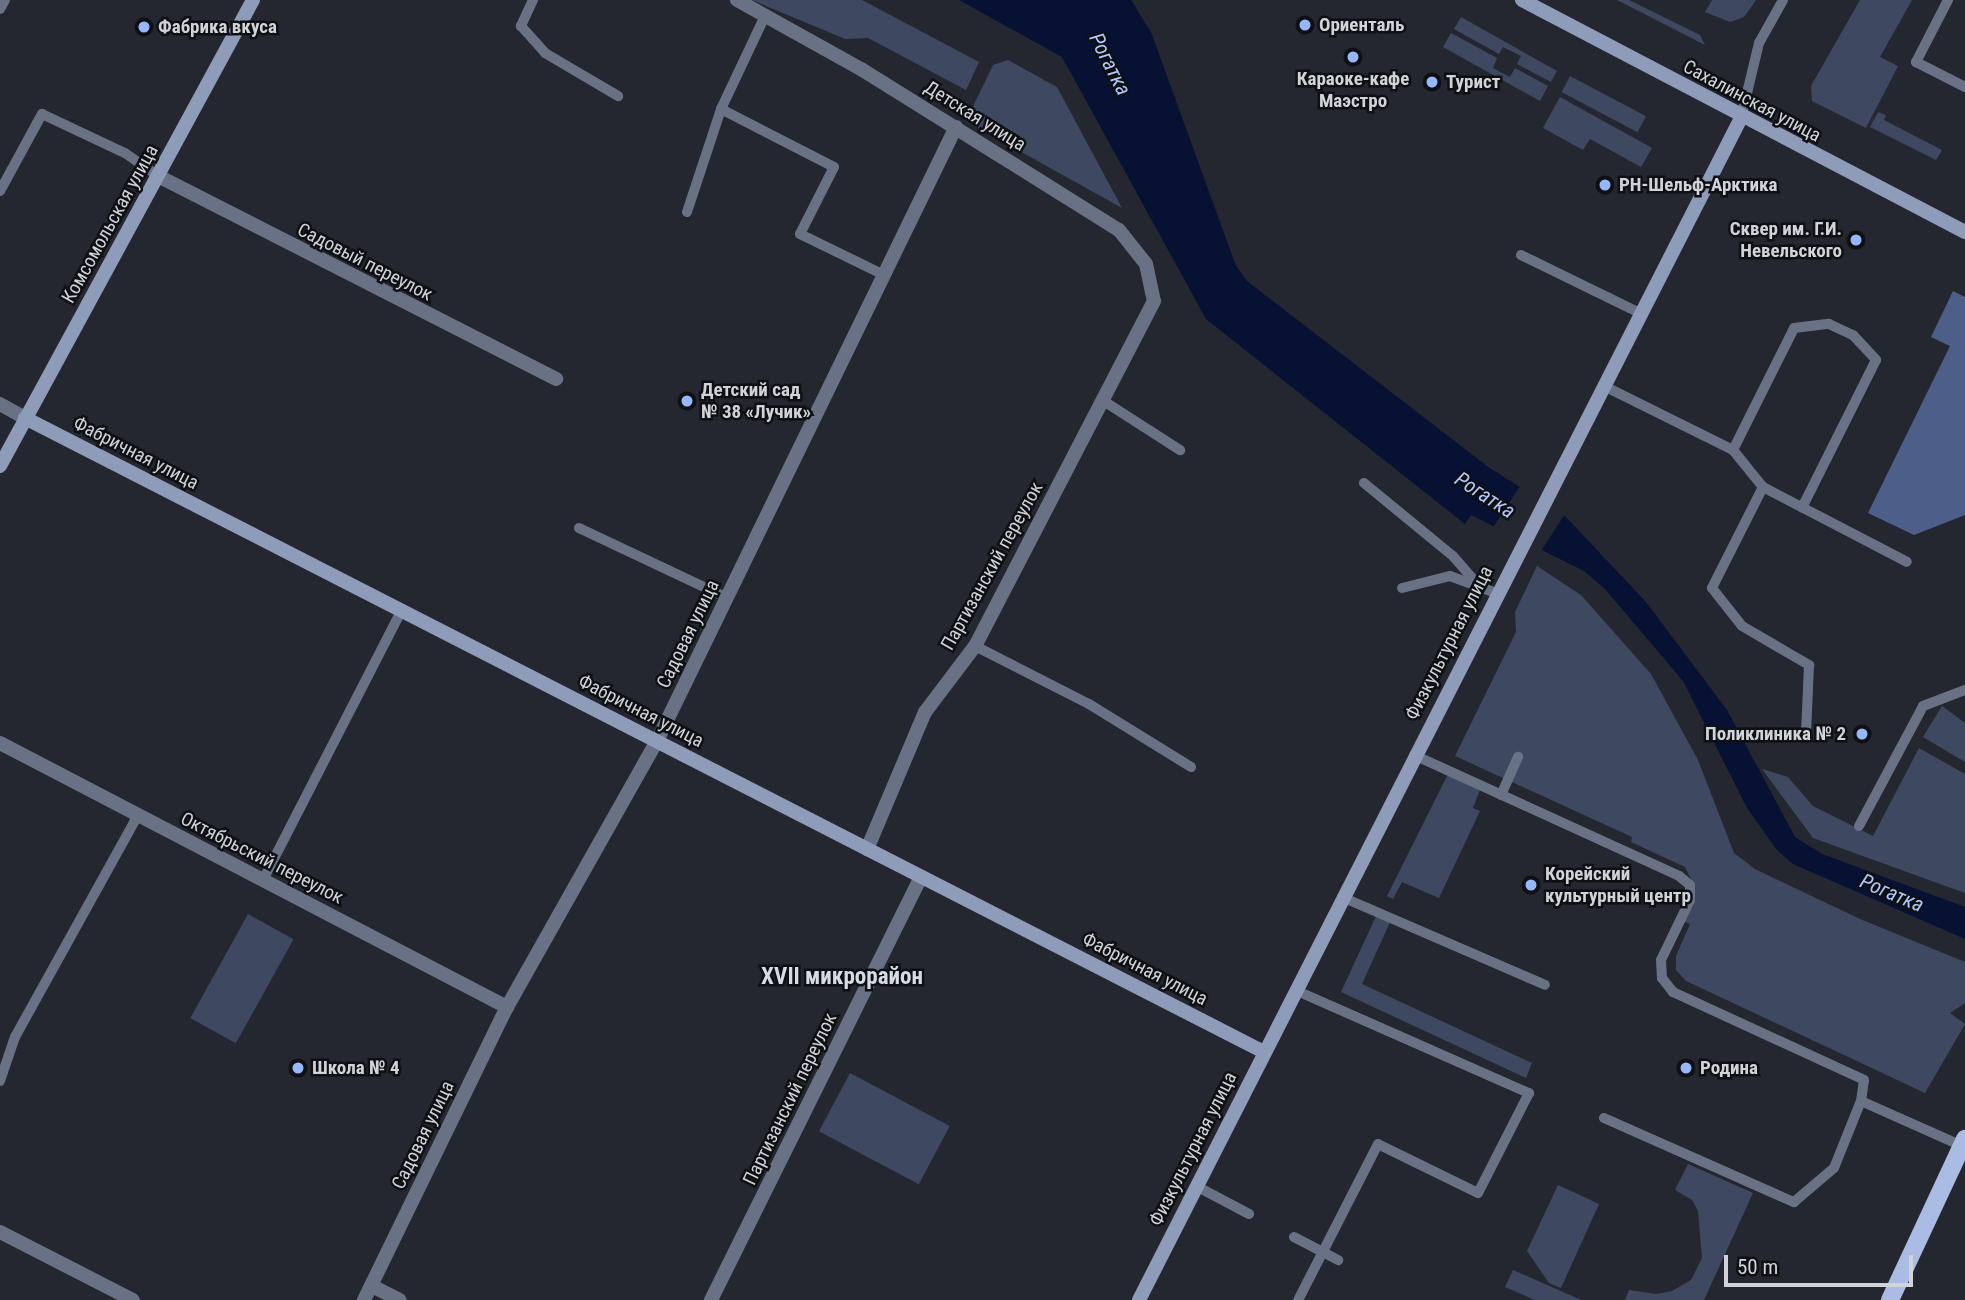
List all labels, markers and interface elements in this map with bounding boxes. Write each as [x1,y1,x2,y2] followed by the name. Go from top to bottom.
[1319,14,1404,36] place label: Ориенталь
[158,16,277,38] place label: Фабрика вкуса
[1297,17,1313,33] marker: Ориенталь
[136,19,152,35] marker: Фабрика вкуса
[1084,29,1136,99] water label: Рогатка
[1345,49,1361,65] marker: Караоке-кафе Маэстро
[1679,55,1825,147] street label: Сахалинская улица
[1297,68,1409,112] place label: Караоке-кафе Маэстро
[1446,71,1500,93] place label: Турист
[1424,74,1440,90] marker: Турист
[920,76,1030,156] street label: Детская улица
[57,141,163,307] street label: Комсомольская улица
[1619,174,1778,196] place label: РН-Шельф-Арктика
[1597,177,1613,193] marker: РН-Шельф-Арктика
[294,218,436,306] street label: Садовый переулок
[1730,218,1842,262] place label: Сквер им. Г.И. Невельского
[1848,232,1864,248] marker: Сквер им. Г.И. Невельского
[701,379,811,423] place label: Детский сад № 38 «Лучик»
[679,393,695,409] marker: Детский сад № 38 «Лучик»
[70,412,202,494] street label: Фабричная улица
[1450,466,1520,524] water label: Рогатка
[936,478,1048,654] street label: Партизанский переулок
[1400,562,1498,724] street label: Физкультурная улица
[652,576,724,692] street label: Садовая улица
[575,670,707,752] street label: Фабричная улица
[1705,723,1846,745] place label: Поликлиника № 2
[1852,724,1872,744] marker: Поликлиника № 2
[177,807,347,909] street label: Октябрьский переулок
[1545,863,1691,907] place label: Корейский культурный центр
[1856,868,1928,918] water label: Рогатка
[1523,877,1539,893] marker: Корейский культурный центр
[1079,928,1211,1010] street label: Фабричная улица
[761,963,923,991] district label: XVII микрорайон
[738,1009,842,1189] street label: Партизанский переулок
[312,1057,400,1079] place label: Школа № 4
[1700,1057,1758,1079] place label: Родина
[290,1060,306,1076] marker: Школа № 4
[1678,1060,1694,1076] marker: Родина
[1144,1068,1242,1230] street label: Физкультурная улица
[387,1077,459,1193] street label: Садовая улица
[1727,1240,1916,1284] scale bar
[1737,1255,1778,1279] text: 50 m

